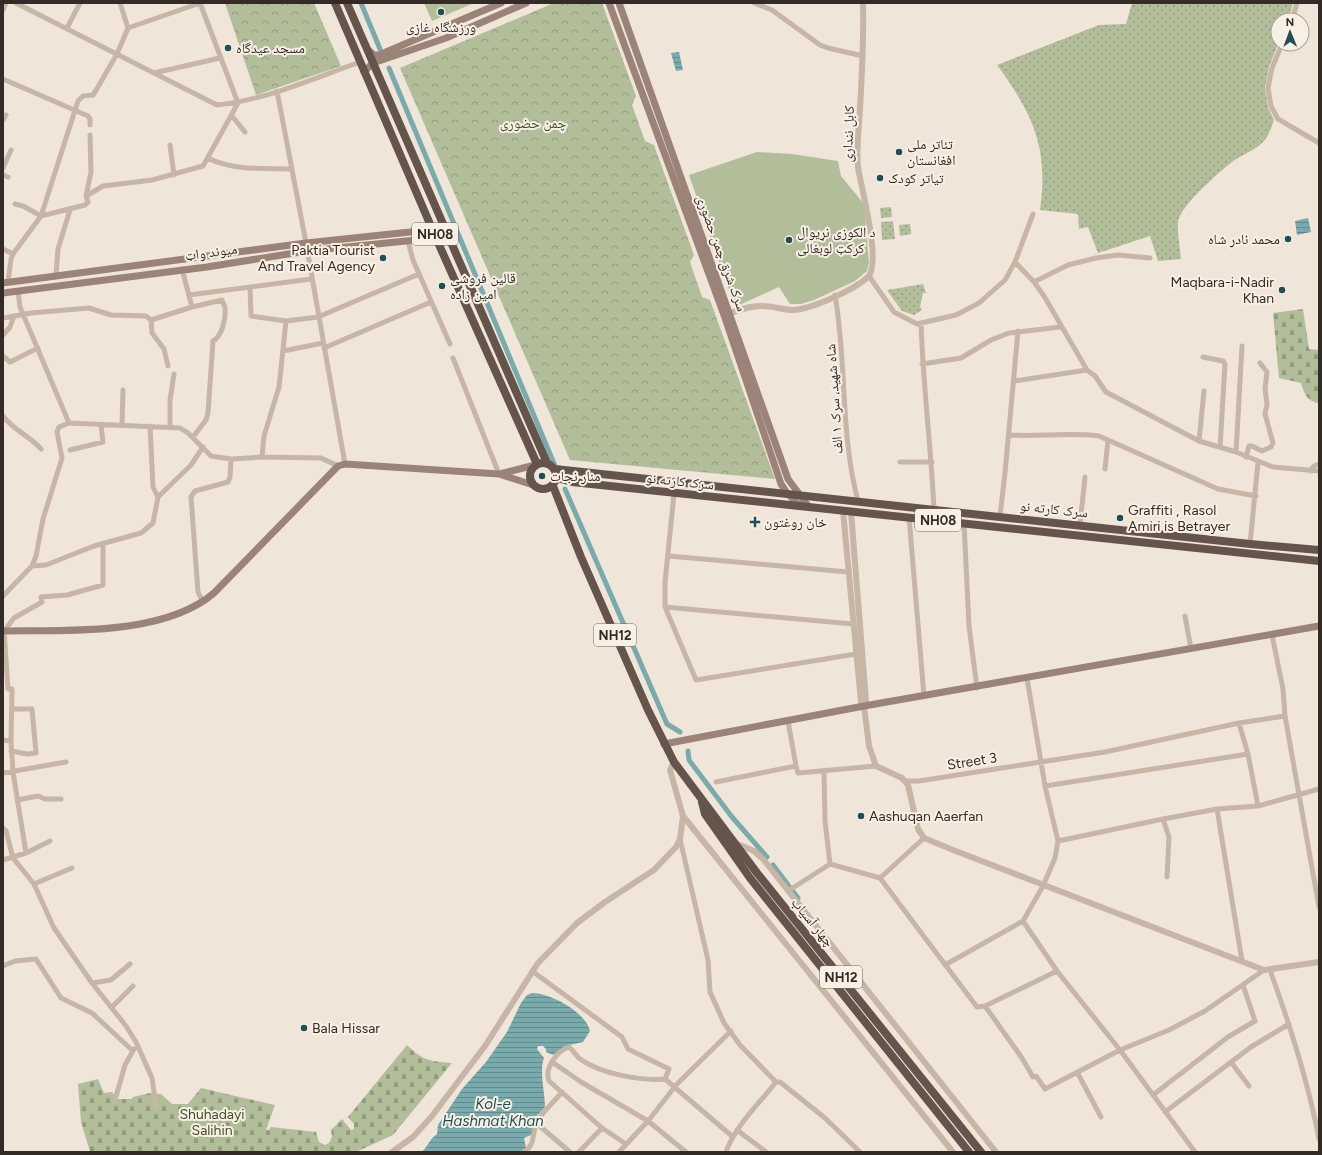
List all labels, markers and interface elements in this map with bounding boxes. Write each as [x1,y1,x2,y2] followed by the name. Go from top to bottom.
[436,7,446,17] marker: ورزشگاه غازی
[1270,12,1310,52] north arrow
[1285,16,1294,29] text: N
[406,19,476,36] place label: ورزشگاه غازی
[236,40,305,57] place label: مسجد عیدگاه
[223,43,233,53] marker: مسجد عیدگاه
[839,105,858,163] street label: کابل ننداری
[500,115,566,132] park label: چمن حضوری
[907,136,955,169] place label: تئاتر ملی افغانستان
[894,147,904,157] marker: تئاتر ملی افغانستان
[888,170,944,187] place label: تیاتر کودک
[875,173,885,183] marker: تیاتر کودک
[693,193,750,314] street label: سرک شرق چمن حضوری
[412,223,458,245] road number: NH08
[797,224,876,257] place label: د الکوزی نړیوال کرکټ لوبغالی
[1208,231,1280,248] place label: محمد نادر شاه
[1283,234,1293,244] marker: محمد نادر شاه
[784,235,794,245] marker: د الکوزی نړیوال کرکټ لوبغالی
[184,240,238,265] street label: میوند واټ
[258,242,376,275] place label: Paktia Tourist And Travel Agency
[378,253,388,263] marker: Paktia Tourist And Travel Agency
[450,270,516,303] place label: قالین فروشی امین زاده
[1171,274,1274,307] place label: Maqbara-i-Nadir Khan
[437,281,447,291] marker: قالین فروشی امین زاده
[1277,285,1287,295] marker: Maqbara-i-Nadir Khan
[822,343,847,455] street label: شاه شهید، سرک ۱ الف
[550,468,600,485] place label: منار نجات
[645,469,715,494] street label: سرک کارته نو
[537,471,547,481] marker: منار نجات
[1019,497,1089,522] street label: سرک کارته نو
[1128,502,1230,535] place label: Graffiti , Rasol Amiri is Betrayer
[915,509,961,531] road number: NH08
[1115,513,1125,523] marker: Graffiti , Rasol Amiri is Betrayer
[764,514,827,531] place label: خان روغتون
[749,516,761,528] marker: خان روغتون
[594,624,636,646] road number: NH12
[946,749,998,774] street label: Street 3
[869,808,983,825] place label: Aashuqan Aaerfan
[856,811,866,821] marker: Aashuqan Aaerfan
[788,894,838,950] street label: چهار آسیاب
[820,966,862,988] road number: NH12
[312,1020,380,1037] place label: Bala Hissar
[299,1023,309,1033] marker: Bala Hissar
[442,1095,544,1130] water label: Kol-e Hashmat Khan
[179,1106,245,1139] park label: Shuhadayi Salihin

